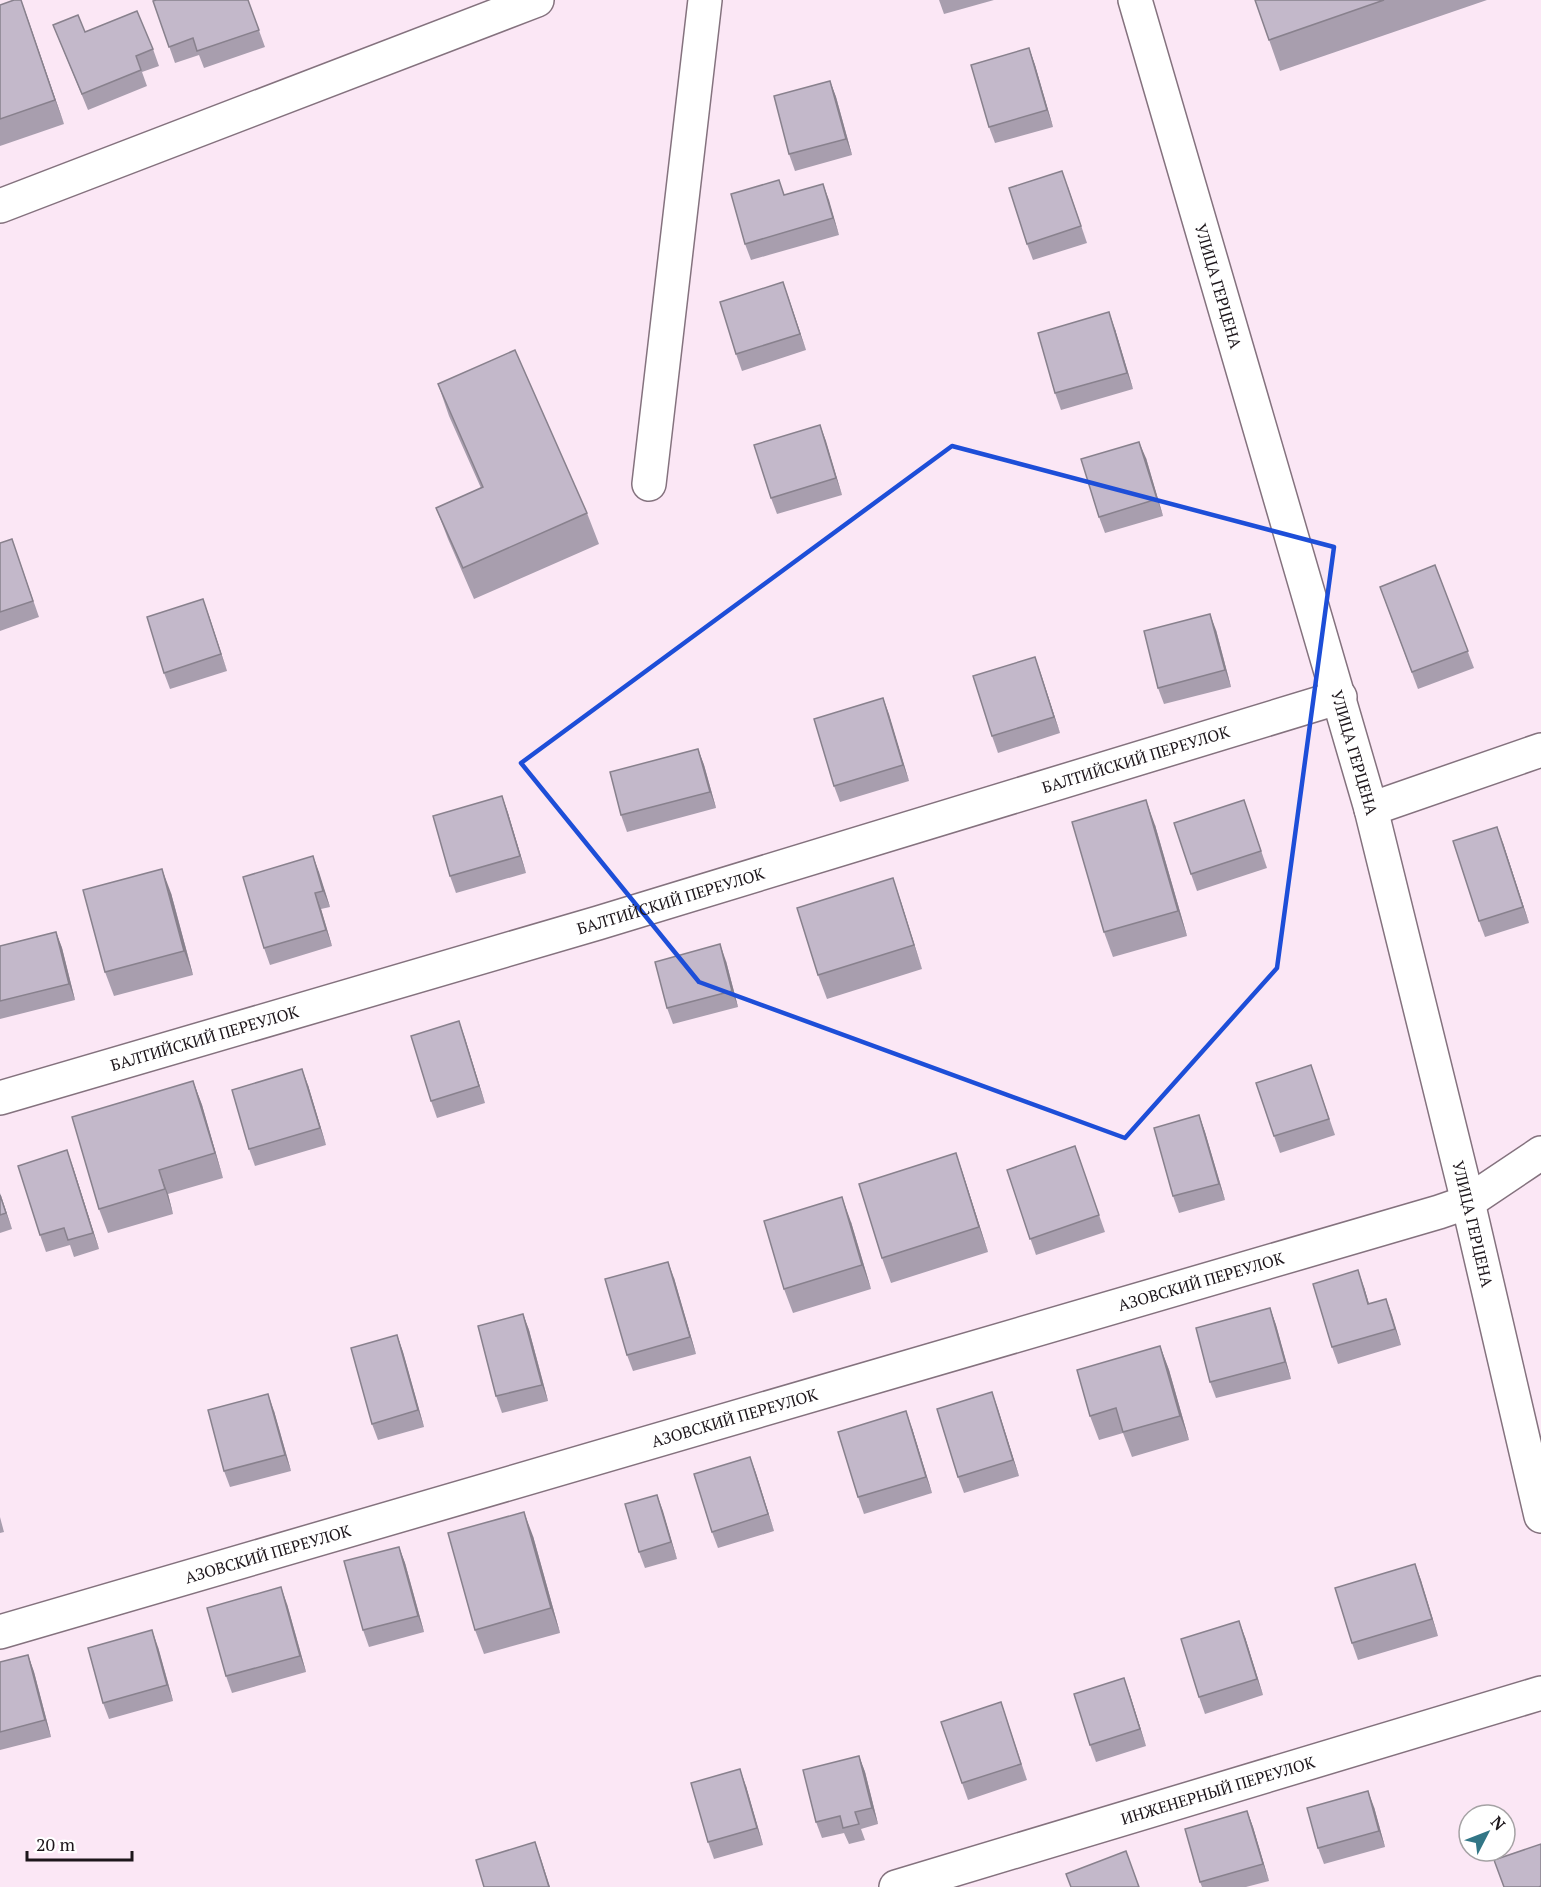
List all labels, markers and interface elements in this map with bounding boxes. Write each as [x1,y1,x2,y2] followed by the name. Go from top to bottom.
[1190,221,1247,351] street label: УЛИЦА ГЕРЦЕНА
[1326,688,1383,817] street label: УЛИЦА ГЕРЦЕНА
[1039,720,1233,798] street label: БАЛТИЙСКИЙ ПЕРЕУЛОК
[574,862,768,940] street label: БАЛТИЙСКИЙ ПЕРЕУЛОК
[108,1000,302,1076] street label: БАЛТИЙСКИЙ ПЕРЕУЛОК
[1447,1159,1498,1289] street label: УЛИЦА ГЕРЦЕНА
[1115,1247,1287,1316] street label: АЗОВСКИЙ ПЕРЕУЛОК
[649,1383,821,1452] street label: АЗОВСКИЙ ПЕРЕУЛОК
[182,1519,354,1588] street label: АЗОВСКИЙ ПЕРЕУЛОК
[1118,1750,1318,1830] street label: ИНЖЕНЕРНЫЙ ПЕРЕУЛОК
[1457,1803,1517,1863] north arrow
[1486,1811,1510,1835] text: N
[27,1824,132,1862] scale bar
[36,1832,76,1856] text: 20 m

